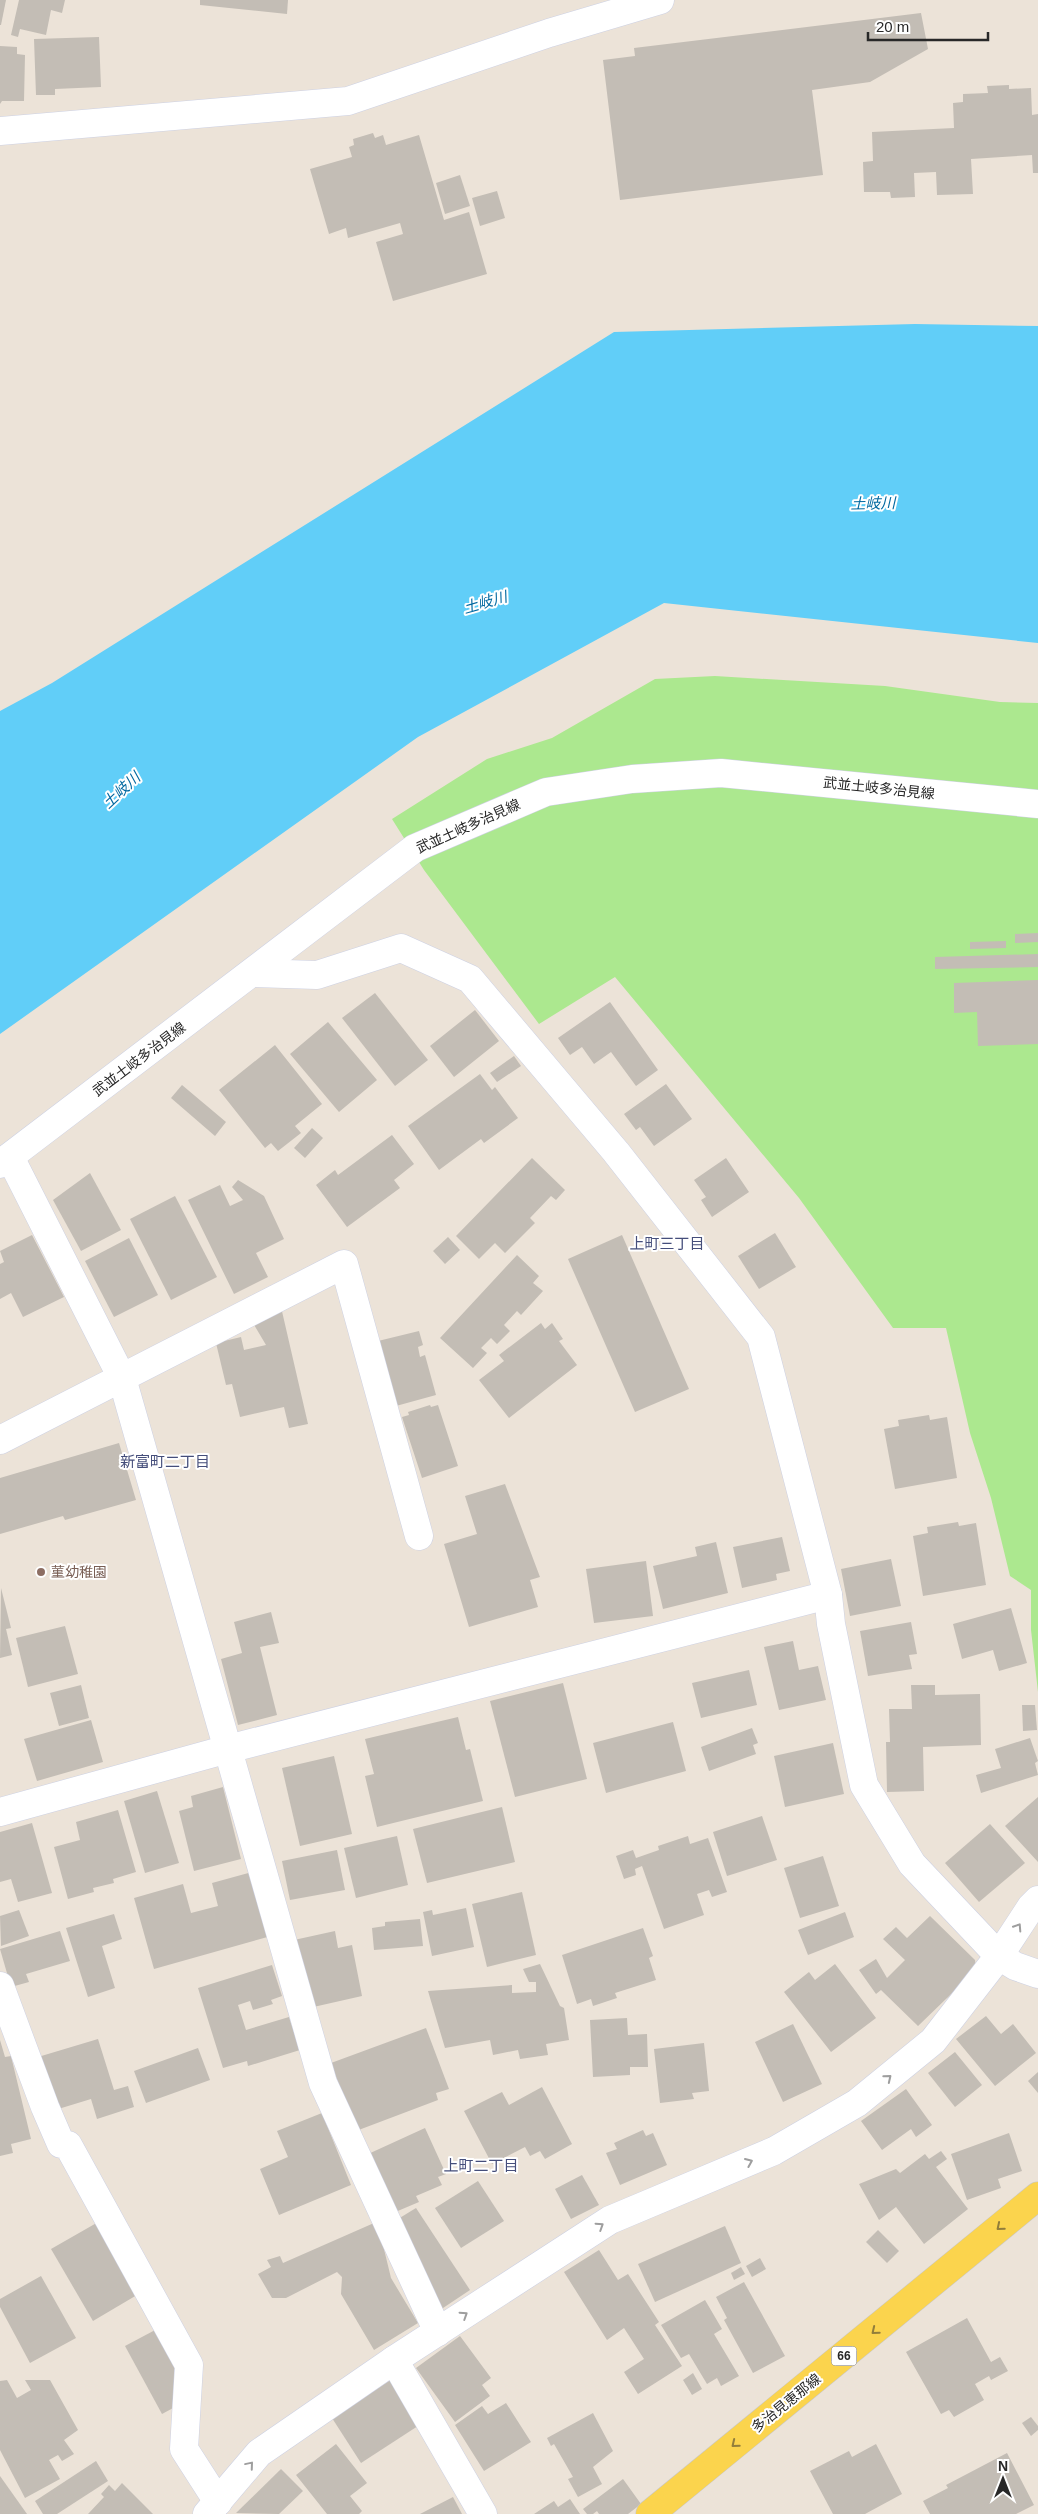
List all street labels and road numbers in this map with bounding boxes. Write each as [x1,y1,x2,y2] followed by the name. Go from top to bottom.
[822,774,936,802] street label: 武並土岐多治見線
[414,796,522,856] street label: 武並土岐多治見線
[89,1019,189,1099] street label: 武並土岐多治見線
[832,2346,856,2366] road number: 66
[748,2370,824,2436] street label: 多治見恵那線

